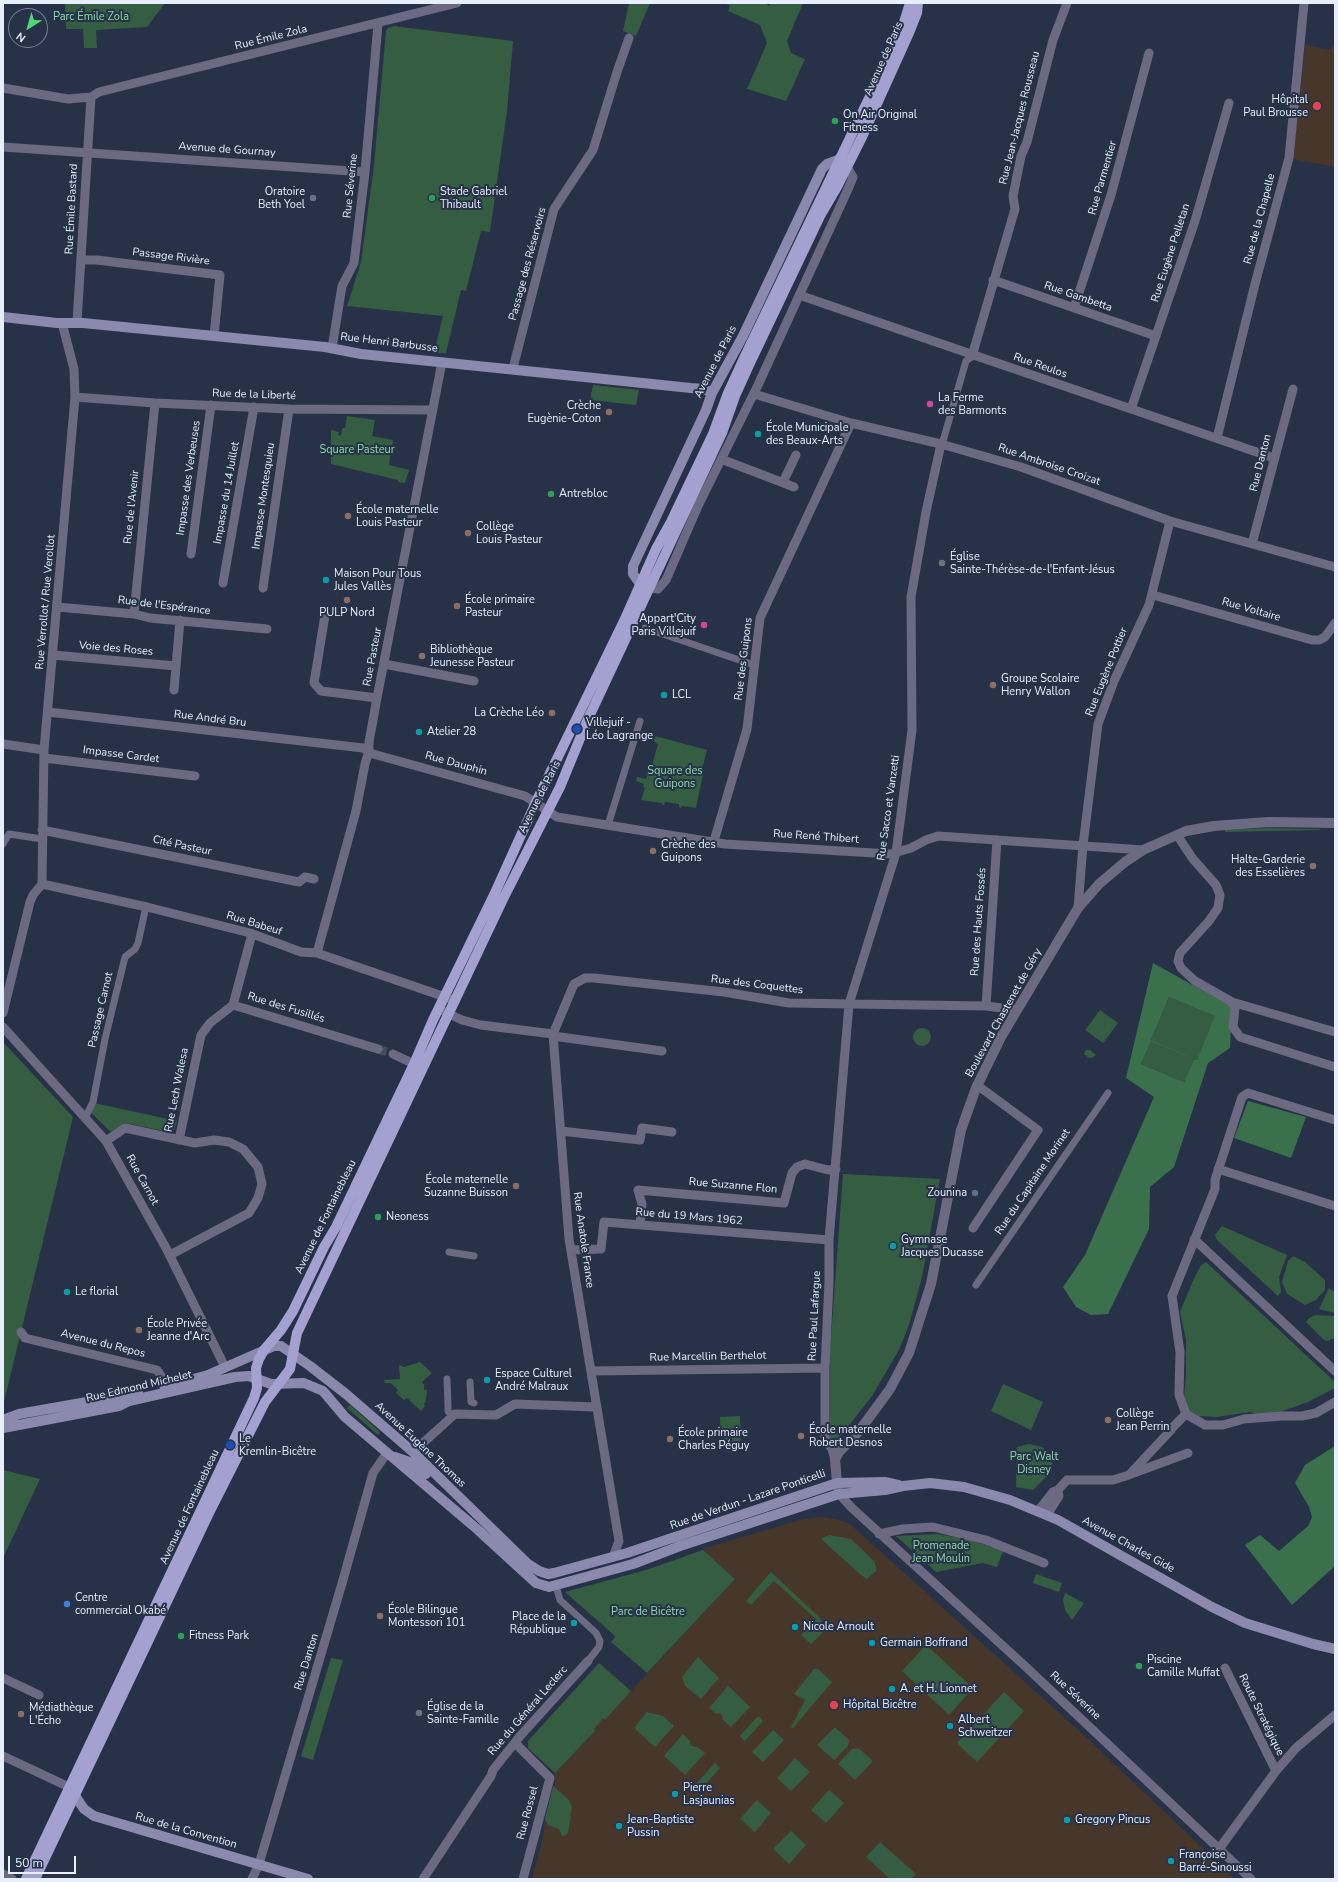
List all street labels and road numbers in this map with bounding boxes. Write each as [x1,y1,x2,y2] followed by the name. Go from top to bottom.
[862,20,906,98] street label: Avenue de Paris
[234,23,308,53] street label: Rue Émile Zola
[997,50,1043,186] street label: Rue Jean-Jacques Rousseau
[1086,139,1120,217] street label: Rue Parmentier
[178,140,276,160] street label: Avenue de Gournay
[341,153,361,219] street label: Rue Séverine
[63,163,81,255] street label: Rue Émile Bastard
[1242,172,1278,266] street label: Rue de la Chapelle
[1149,202,1193,304] street label: Rue Eugène Pelletan
[507,206,549,322] street label: Passage des Réservoirs
[132,246,210,268] street label: Passage Rivière
[1042,279,1114,315] street label: Rue Gambetta
[692,324,740,400] street label: Avenue de Paris
[339,330,439,356] street label: Rue Henri Barbusse
[1011,351,1069,381] street label: Rue Reulos
[212,387,296,403] street label: Rue de la Liberté
[174,420,204,536] street label: Impasse des Verbeuses
[1248,433,1274,493] street label: Rue Danton
[212,441,242,545] street label: Impasse du 14 Juillet
[996,441,1102,489] street label: Rue Ambroise Croizat
[250,442,278,550] street label: Impasse Montesquieu
[122,469,142,545] street label: Rue de l'Avenir
[34,534,58,670] street label: Rue Verrollot / Rue Verollot
[117,594,211,618] street label: Rue de l'Espérance
[1220,595,1282,625] street label: Rue Voltaire
[732,617,756,701] street label: Rue des Guipons
[361,626,385,688] street label: Rue Pasteur
[1083,626,1131,718] street label: Rue Eugène Pottier
[78,639,154,659] street label: Voie des Roses
[173,708,247,730] street label: Rue André Bru
[82,744,160,766] street label: Impasse Cardet
[423,749,489,779] street label: Rue Dauphin
[875,754,903,862] street label: Rue Sacco et Vanzetti
[516,759,564,835] street label: Avenue de Paris
[773,827,859,847] street label: Rue René Thibert
[151,833,213,859] street label: Cité Pasteur
[969,867,989,977] street label: Rue des Hauts Fossés
[225,909,283,939] street label: Rue Babeuf
[963,946,1045,1080] street label: Boulevard Chastenet de Géry
[86,971,116,1049] street label: Passage Carnot
[710,973,804,997] street label: Rue des Coquettes
[246,990,326,1026] street label: Rue des Fusillés
[162,1047,192,1133] street label: Rue Lech Walesa
[993,1127,1073,1237] street label: Rue du Capitaine Morinet
[123,1153,161,1207] street label: Rue Carnot
[293,1158,359,1276] street label: Avenue de Fontainebleau
[688,1176,778,1196] street label: Rue Suzanne Flon
[570,1191,596,1289] street label: Rue Anatole France
[635,1206,743,1228] street label: Rue du 19 Mars 1962
[806,1270,824,1362] street label: Rue Paul Lafargue
[59,1327,147,1361] street label: Avenue du Repos
[649,1349,767,1365] street label: Rue Marcellin Berthelot
[85,1368,193,1406] street label: Rue Edmond Michelet
[372,1399,468,1491] street label: Avenue Eugène Thomas
[158,1447,222,1567] street label: Avenue de Fontainebleau
[668,1467,828,1533] street label: Rue de Verdun - Lazare Ponticelli
[1079,1514,1177,1576] street label: Avenue Charles Gide
[292,1632,322,1692] street label: Rue Danton
[486,1664,570,1758] street label: Rue du Général Leclerc
[1047,1669,1103,1723] street label: Rue Séverine
[1235,1672,1287,1758] street label: Route Stratégique
[514,1785,542,1841] street label: Rue Rossel
[134,1810,238,1852] street label: Rue de la Convention

